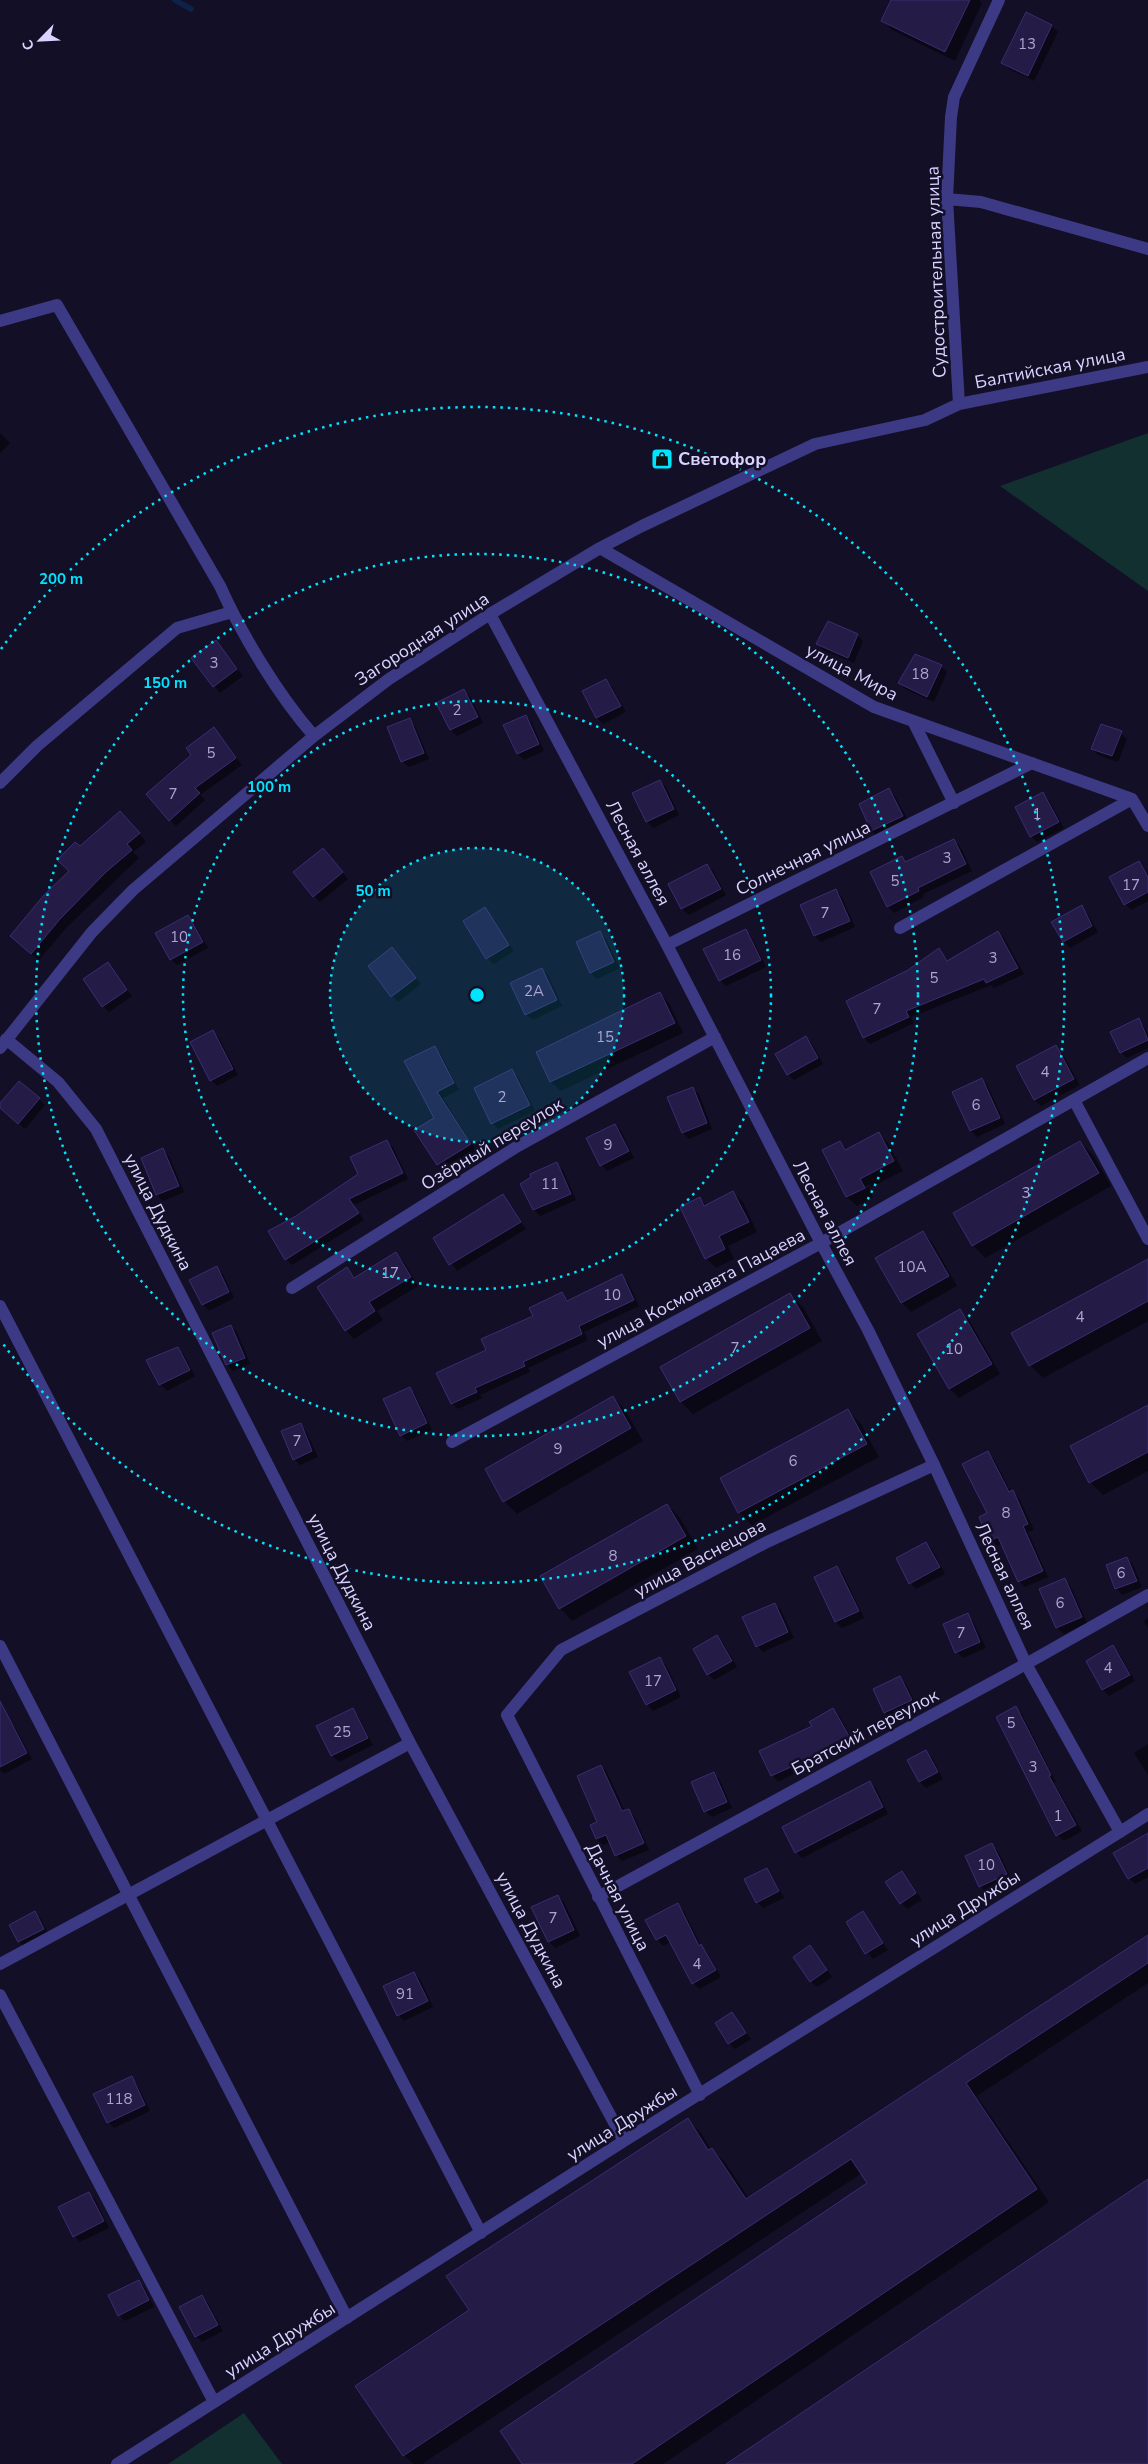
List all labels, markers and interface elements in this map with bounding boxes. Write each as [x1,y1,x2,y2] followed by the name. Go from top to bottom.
[15,15,65,65] north arrow
[1018,34,1036,54] house number: 13
[18,36,39,53] text: С
[920,166,952,378] street label: Судостроительная улица
[973,342,1127,394] street label: Балтийская улица
[650,447,674,471] shop icon: Светофор
[678,447,766,471] place label: Светофор
[39,569,83,589] text: 200 m
[350,587,494,691] street label: Загородная улица
[802,638,902,706] street label: улица Мира
[209,653,219,673] house number: 3
[911,664,929,684] house number: 18
[143,673,187,693] text: 150 m
[452,700,462,720] house number: 2
[206,743,216,763] house number: 5
[247,777,291,797] text: 100 m
[168,784,178,804] house number: 7
[600,796,676,910] street label: Лесная аллея
[1032,804,1042,824] house number: 1
[732,815,874,901] street label: Солнечная улица
[942,848,952,868] house number: 3
[890,871,900,891] house number: 5
[1122,875,1140,895] house number: 17
[355,881,391,901] text: 50 m
[820,903,830,923] house number: 7
[170,927,188,947] house number: 10
[723,945,741,965] house number: 16
[988,948,998,968] house number: 3
[929,968,939,988] house number: 5
[524,981,544,1001] house number: 2А
[468,986,486,1004] centre of rings
[872,999,882,1019] house number: 7
[596,1027,614,1047] house number: 15
[1040,1062,1050,1082] house number: 4
[497,1087,507,1107] house number: 2
[417,1092,568,1196] street label: Озёрный переулок
[971,1095,981,1115] house number: 6
[603,1135,613,1155] house number: 9
[118,1149,198,1275] street label: улица Дудкина
[787,1156,863,1270] street label: Лесная аллея
[541,1174,559,1194] house number: 11
[1021,1183,1031,1203] house number: 3
[593,1223,809,1353] street label: улица Космонавта Пацаева
[898,1257,927,1277] house number: 10А
[381,1263,399,1283] house number: 17
[603,1285,621,1305] house number: 10
[1075,1307,1085,1327] house number: 4
[730,1338,740,1358] house number: 7
[945,1339,963,1359] house number: 10
[292,1431,302,1451] house number: 7
[553,1439,563,1459] house number: 9
[788,1451,798,1471] house number: 6
[1001,1503,1011,1523] house number: 8
[302,1509,382,1635] street label: улица Дудкина
[630,1513,770,1603] street label: улица Васнецова
[970,1518,1040,1634] street label: Лесная аллея
[608,1546,618,1566] house number: 8
[1116,1563,1126,1583] house number: 6
[1055,1593,1065,1613] house number: 6
[956,1623,966,1643] house number: 7
[1103,1658,1113,1678] house number: 4
[644,1671,662,1691] house number: 17
[787,1683,943,1781] street label: Братский переулок
[1006,1713,1016,1733] house number: 5
[333,1722,351,1742] house number: 25
[1028,1757,1038,1777] house number: 3
[1053,1806,1063,1826] house number: 1
[580,1839,656,1955] street label: Дачная улица
[977,1855,995,1875] house number: 10
[905,1864,1025,1952] street label: улица Дружбы
[490,1868,572,1992] street label: улица Дудкина
[548,1908,558,1928] house number: 7
[692,1954,702,1974] house number: 4
[396,1984,414,2004] house number: 91
[562,2079,682,2167] street label: улица Дружбы
[105,2089,133,2109] house number: 118
[220,2296,340,2384] street label: улица Дружбы

